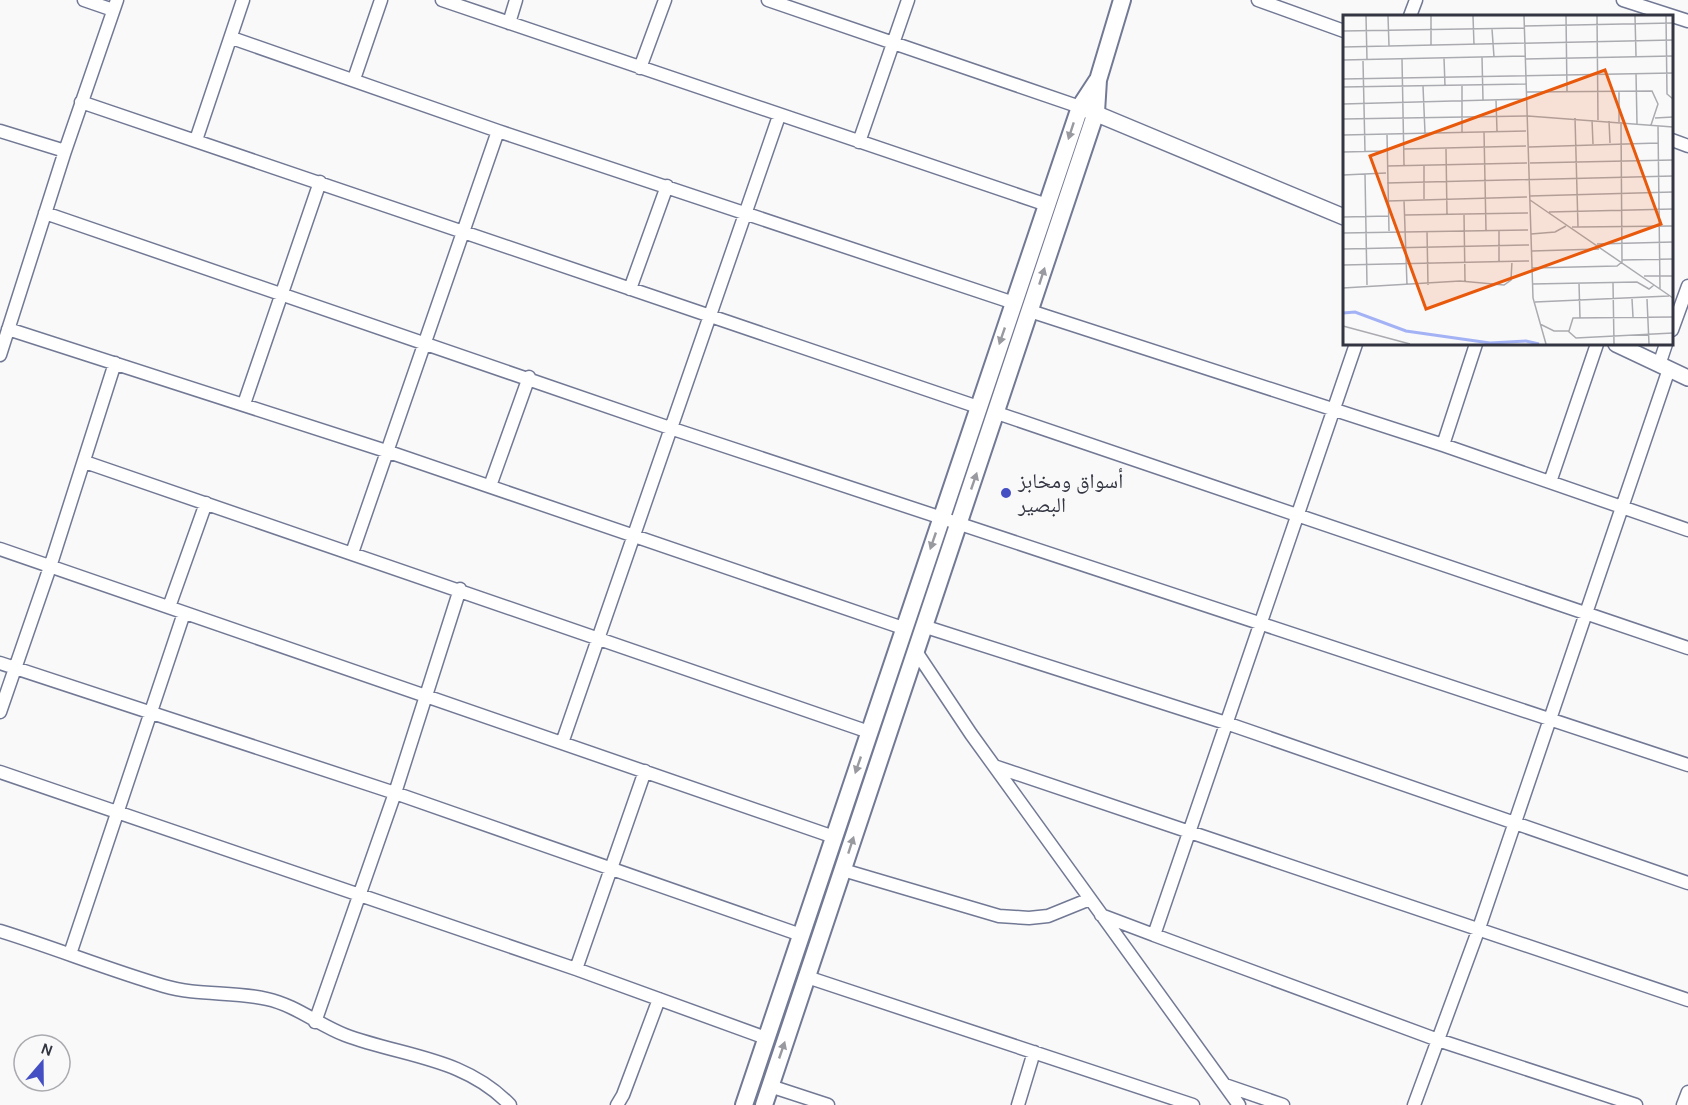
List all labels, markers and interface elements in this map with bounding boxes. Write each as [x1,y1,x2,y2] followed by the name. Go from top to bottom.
[1343,15,1673,345] inset map
[1066,122,1076,140] one-way arrow
[1037,267,1047,285] one-way arrow
[997,327,1007,345] one-way arrow
[1017,468,1123,517] place label: أسواق ومخابز البصير
[969,472,979,490] one-way arrow
[999,486,1013,500] marker: أسواق ومخابز البصير
[927,532,937,550] one-way arrow
[853,757,862,775] one-way arrow
[847,836,856,854] one-way arrow
[12,1033,72,1093] north arrow
[38,1038,56,1060] text: N
[778,1041,788,1059] one-way arrow

